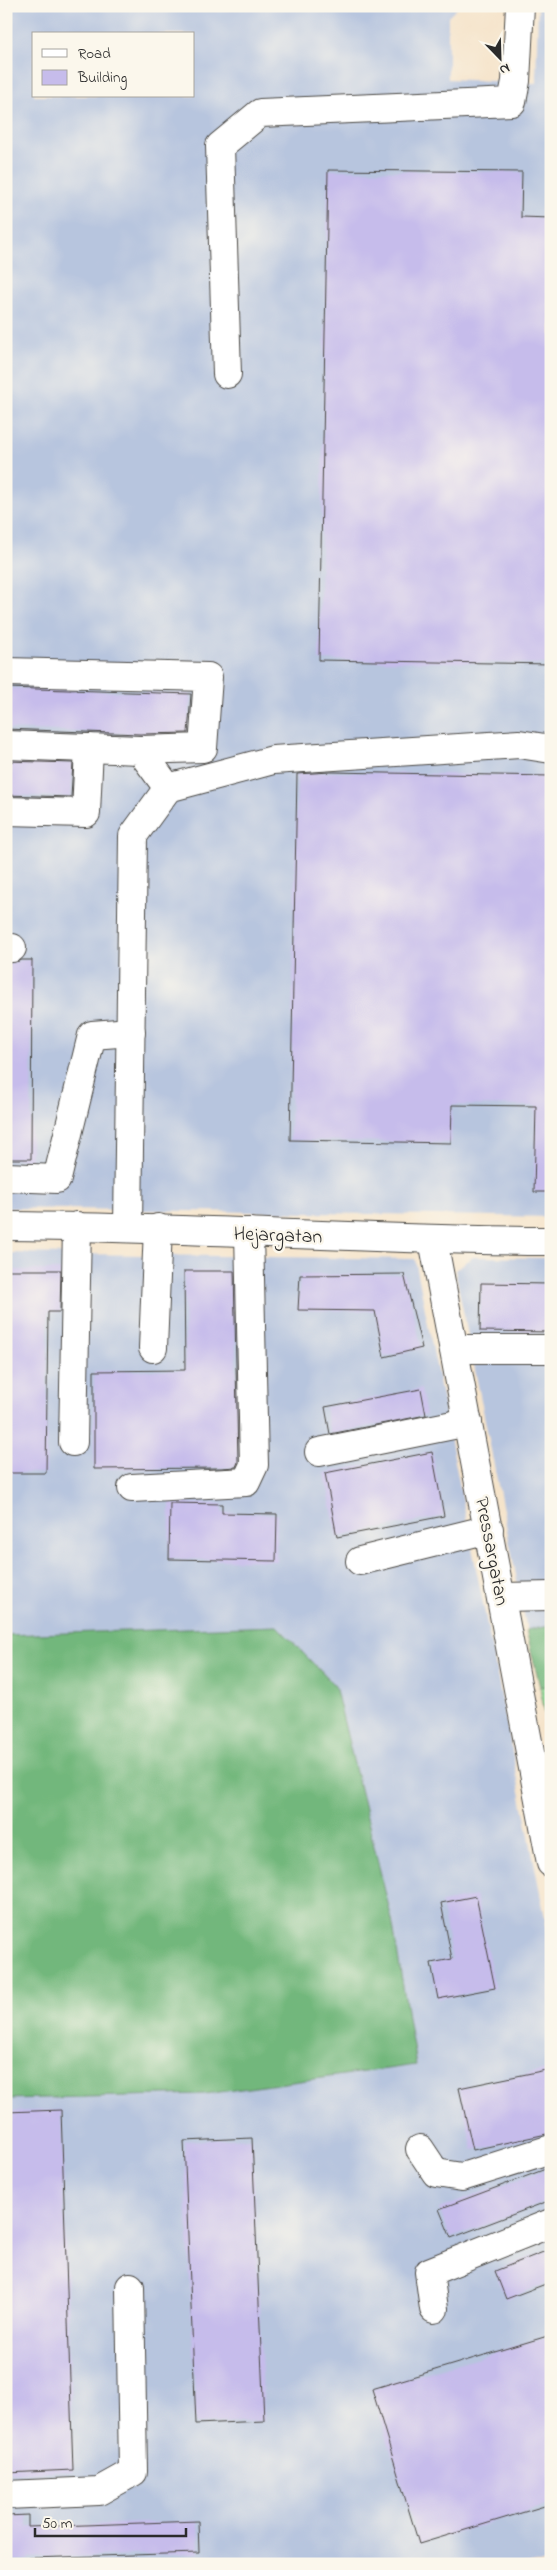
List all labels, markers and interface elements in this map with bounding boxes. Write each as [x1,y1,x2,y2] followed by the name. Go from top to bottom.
[32,32,195,98] legend
[474,32,524,82] north arrow
[78,43,111,65] text: Road
[496,57,513,80] text: N
[77,67,127,90] text: Building
[233,1220,323,1254] street label: Hejargatan
[465,1495,515,1609] street label: Pressargatan
[35,2505,186,2537] scale bar
[42,2513,73,2535] text: 50 m

